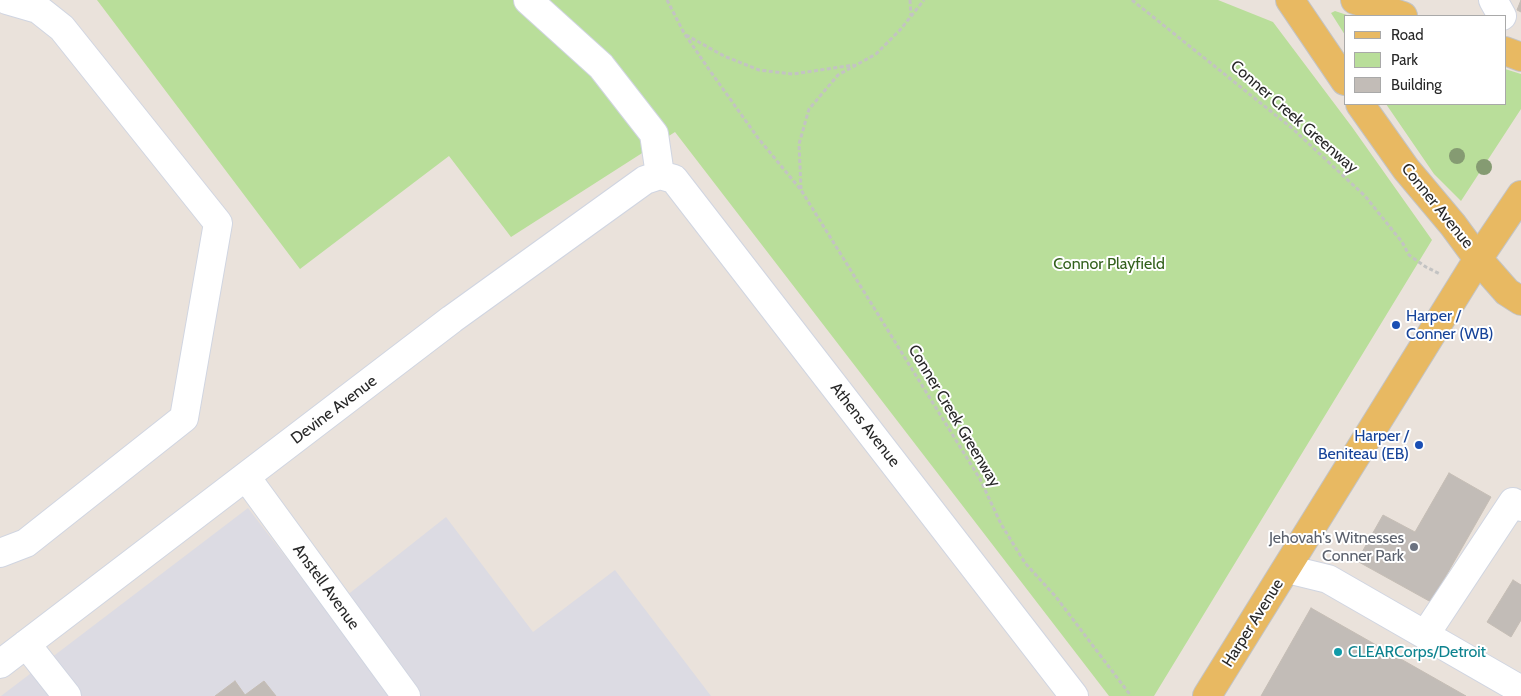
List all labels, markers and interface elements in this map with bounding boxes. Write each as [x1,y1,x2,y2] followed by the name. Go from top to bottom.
[1344,15,1506,105] legend
[1391,26,1424,44] text: Road
[1391,51,1418,69] text: Park
[1226,56,1362,178] street label: Conner Creek Greenway
[1391,76,1442,94] text: Building
[1397,160,1477,252] street label: Conner Avenue
[1053,254,1165,274] park label: Connor Playfield
[1406,306,1493,344] place label: Harper / Conner (WB)
[1390,319,1402,331] marker: Harper / Conner (WB)
[904,341,1004,491] street label: Conner Creek Greenway
[287,372,381,448] street label: Devine Avenue
[826,379,904,471] street label: Athens Avenue
[1318,426,1409,464] place label: Harper / Beniteau (EB)
[1413,439,1425,451] marker: Harper / Beniteau (EB)
[1269,528,1404,566] place label: Jehovah's Witnesses Conner Park
[289,541,363,633] street label: Anstell Avenue
[1408,541,1420,553] marker: Jehovah's Witnesses Conner Park
[1218,575,1288,671] street label: Harper Avenue
[1348,642,1486,662] place label: CLEARCorps/Detroit
[1332,646,1344,658] marker: CLEARCorps/Detroit

